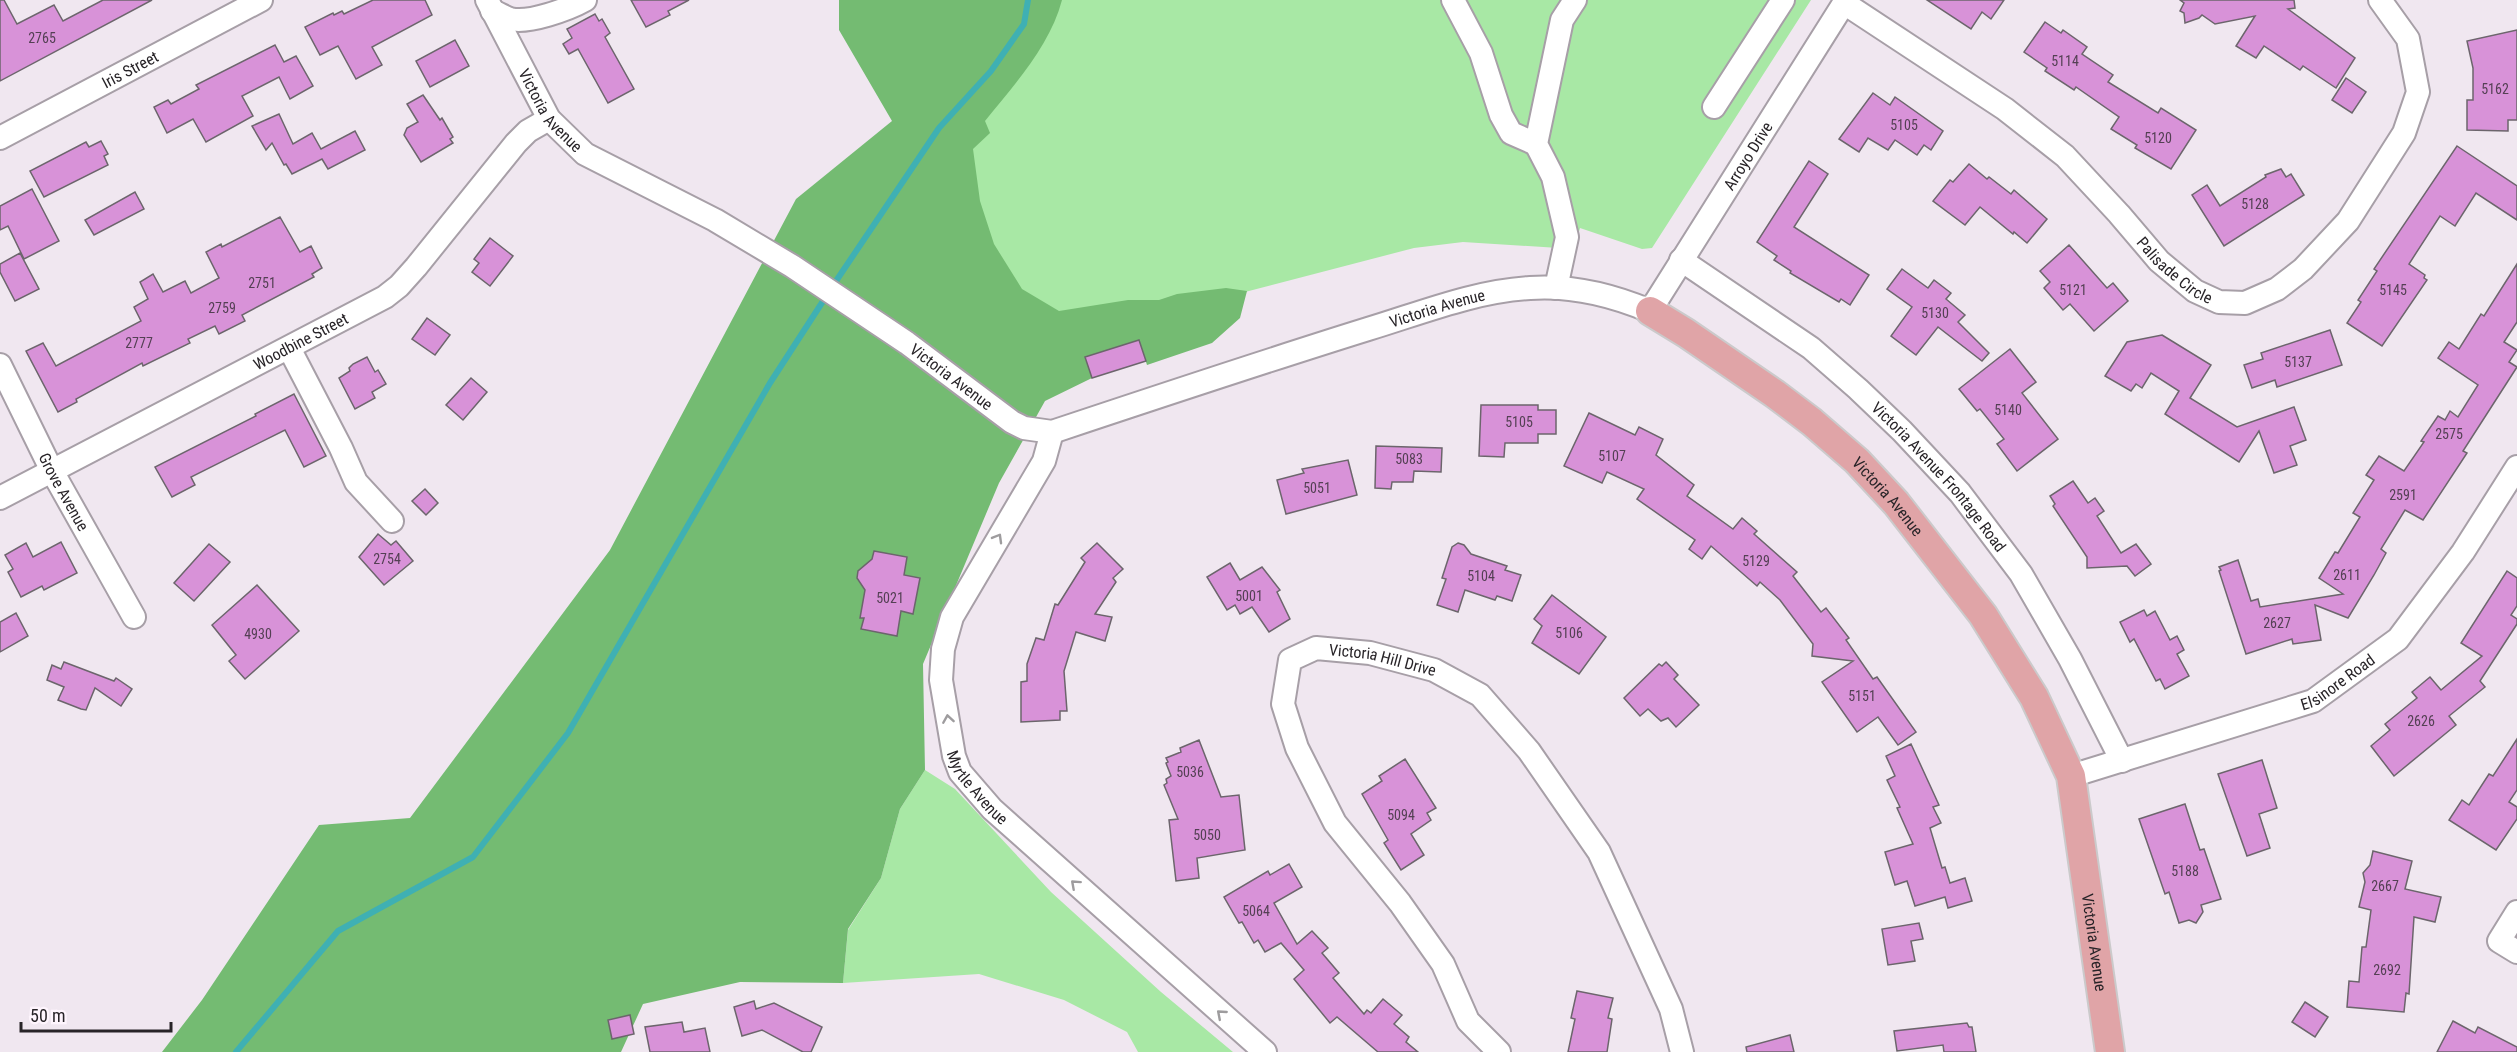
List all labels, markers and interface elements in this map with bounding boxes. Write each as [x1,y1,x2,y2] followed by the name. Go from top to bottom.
[28,30,56,46] house number: 2765
[99,47,162,92] street label: Iris Street
[2051,53,2079,69] house number: 5114
[514,66,586,156] street label: Victoria Avenue
[2481,81,2509,97] house number: 5162
[1890,117,1918,133] house number: 5105
[1720,119,1777,194] street label: Arroyo Drive
[2144,130,2172,146] house number: 5120
[2241,196,2269,212] house number: 5128
[2133,233,2215,308] street label: Palisade Circle
[248,275,276,291] house number: 2751
[2059,282,2087,298] house number: 5121
[2379,282,2407,298] house number: 5145
[1387,286,1487,332] street label: Victoria Avenue
[208,300,236,316] house number: 2759
[1921,305,1949,321] house number: 5130
[250,309,351,374] street label: Woodbine Street
[125,335,153,351] house number: 2777
[906,340,996,414] street label: Victoria Avenue
[2284,354,2312,370] house number: 5137
[1868,399,2010,557] street label: Victoria Avenue Frontage Road
[1994,402,2022,418] house number: 5140
[1505,414,1533,430] house number: 5105
[2435,426,2463,442] house number: 2575
[1598,448,1626,464] house number: 5107
[35,450,93,534] street label: Grove Avenue
[1395,451,1423,467] house number: 5083
[1847,454,1927,540] street label: Victoria Avenue
[1303,480,1331,496] house number: 5051
[2389,487,2417,503] house number: 2591
[991,534,1003,544] one-way arrow
[373,551,401,567] house number: 2754
[1742,553,1770,569] house number: 5129
[2333,567,2361,583] house number: 2611
[1467,568,1495,584] house number: 5104
[1235,588,1263,604] house number: 5001
[876,590,904,606] house number: 5021
[2263,615,2291,631] house number: 2627
[1555,625,1583,641] house number: 5106
[244,626,272,642] house number: 4930
[1328,640,1438,680] street label: Victoria Hill Drive
[2298,650,2379,714] street label: Elsinore Road
[1848,688,1876,704] house number: 5151
[2407,713,2435,729] house number: 2626
[942,714,954,723] one-way arrow
[943,748,1012,829] street label: Myrtle Avenue
[1176,764,1204,780] house number: 5036
[1387,807,1415,823] house number: 5094
[1193,827,1221,843] house number: 5050
[2171,863,2199,879] house number: 5188
[2371,878,2399,894] house number: 2667
[1072,880,1082,891] one-way arrow
[2078,892,2110,993] street label: Victoria Avenue
[1242,903,1270,919] house number: 5064
[2373,962,2401,978] house number: 2692
[21,995,171,1033] scale bar
[30,1005,65,1026] text: 50 m
[1217,1010,1228,1021] one-way arrow

